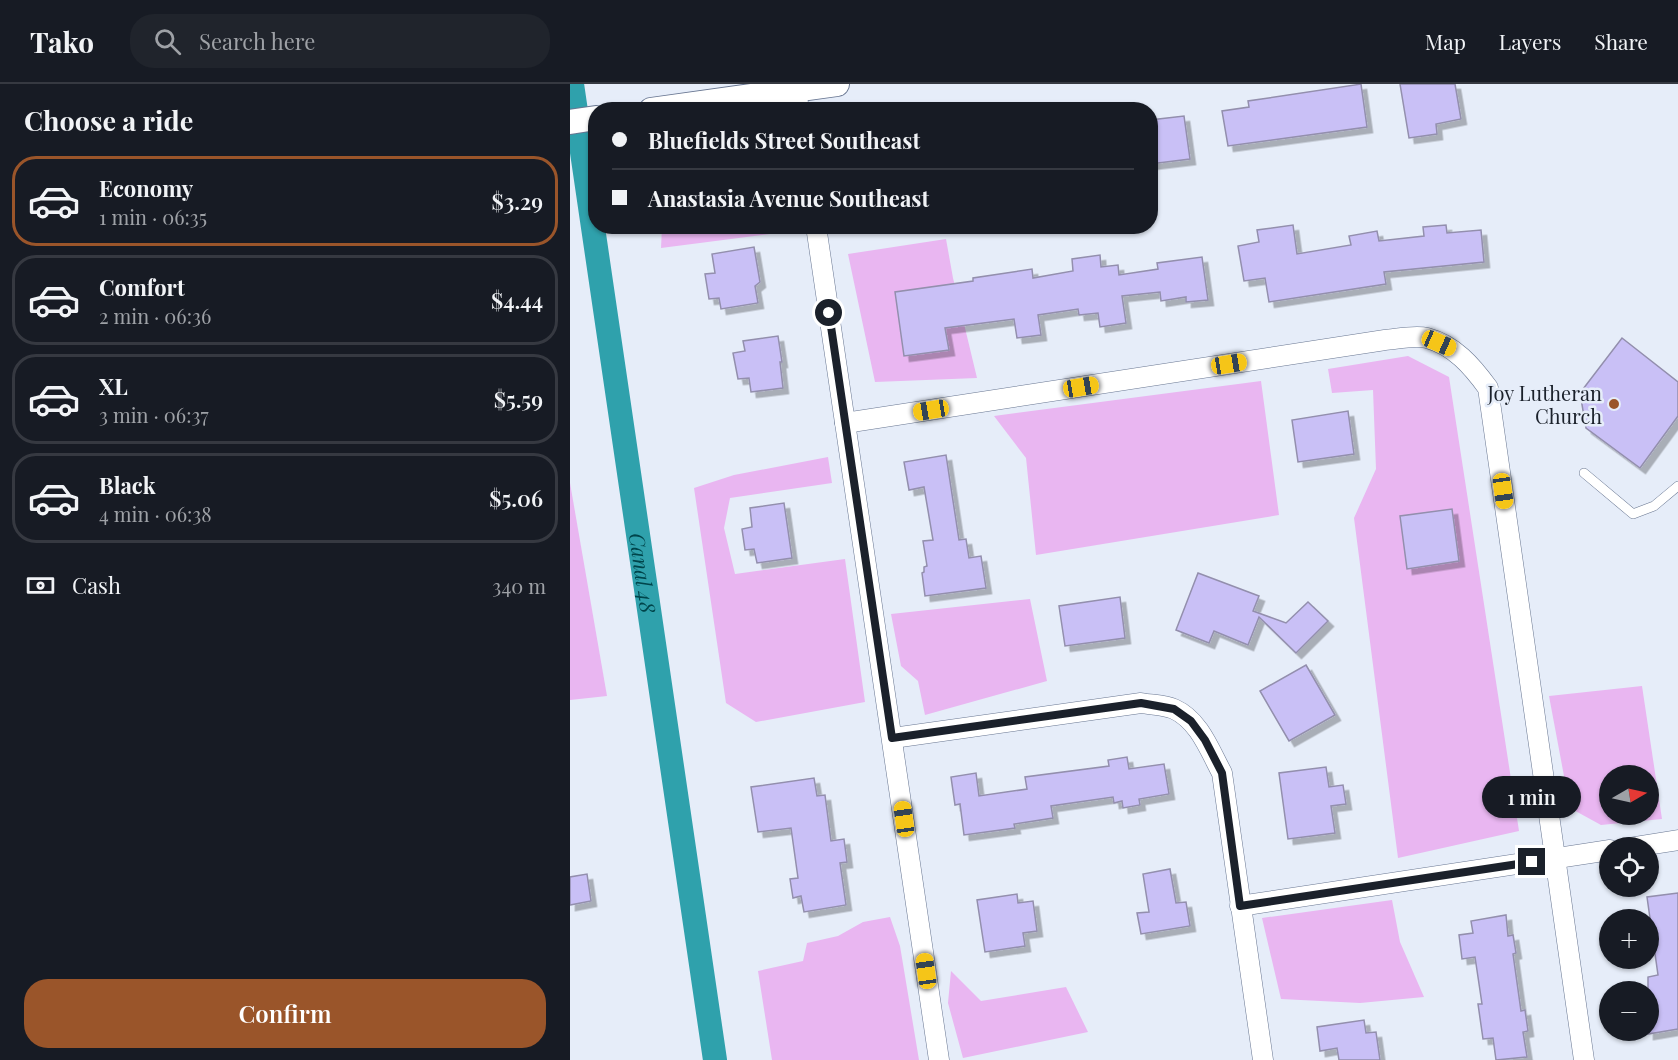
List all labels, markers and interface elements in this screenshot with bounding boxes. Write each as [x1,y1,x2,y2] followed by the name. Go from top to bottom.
[130,14,550,68] search box
[30,23,94,60] text: Tako
[151,25,184,58] icon: search
[199,26,315,56] text: Search here
[1425,27,1466,55] text: Map
[1499,27,1561,55] text: Layers
[1594,27,1648,55] text: Share
[24,102,193,138] text: Choose a ride
[648,125,920,155] text: Bluefields Street Southeast
[99,173,193,203] text: Economy
[27,174,81,228] icon: car
[648,183,929,213] text: Anastasia Avenue Southeast
[492,186,543,216] text: $3.29
[99,203,207,230] text: 1 min · 06:35
[99,272,185,302] text: Comfort
[27,273,81,327] icon: car
[491,285,543,315] text: $4.44
[815,299,842,326] route start
[99,302,211,329] text: 2 min · 06:36
[1419,327,1459,359] car
[1210,352,1248,376] car
[99,371,128,401] text: XL
[27,372,81,426] icon: car
[1062,375,1100,399] car
[1486,379,1602,429] place label: Joy Lutheran Church
[494,384,543,414] text: $5.59
[1607,397,1621,411] marker: Joy Lutheran Church
[912,398,950,422] car
[99,401,209,428] text: 3 min · 06:37
[99,470,156,500] text: Black
[27,471,81,525] icon: car
[1492,472,1514,510] car
[489,483,543,513] text: $5.06
[99,500,212,527] text: 4 min · 06:38
[624,531,663,615] water label: Canal 48
[24,569,57,602] icon: cash
[72,570,121,600] text: Cash
[492,572,546,599] text: 340 m
[1599,765,1659,825] north arrow
[1599,765,1659,1041] map controls
[1482,775,1582,817] callout: 1 min
[1507,783,1556,810] text: 1 min
[893,800,915,838] car
[1599,837,1659,897] button: locate
[1518,848,1545,875] route end
[1599,909,1659,969] button: +
[915,952,937,990] car
[24,979,546,1048] button: Confirm
[1599,981,1659,1041] button: −

